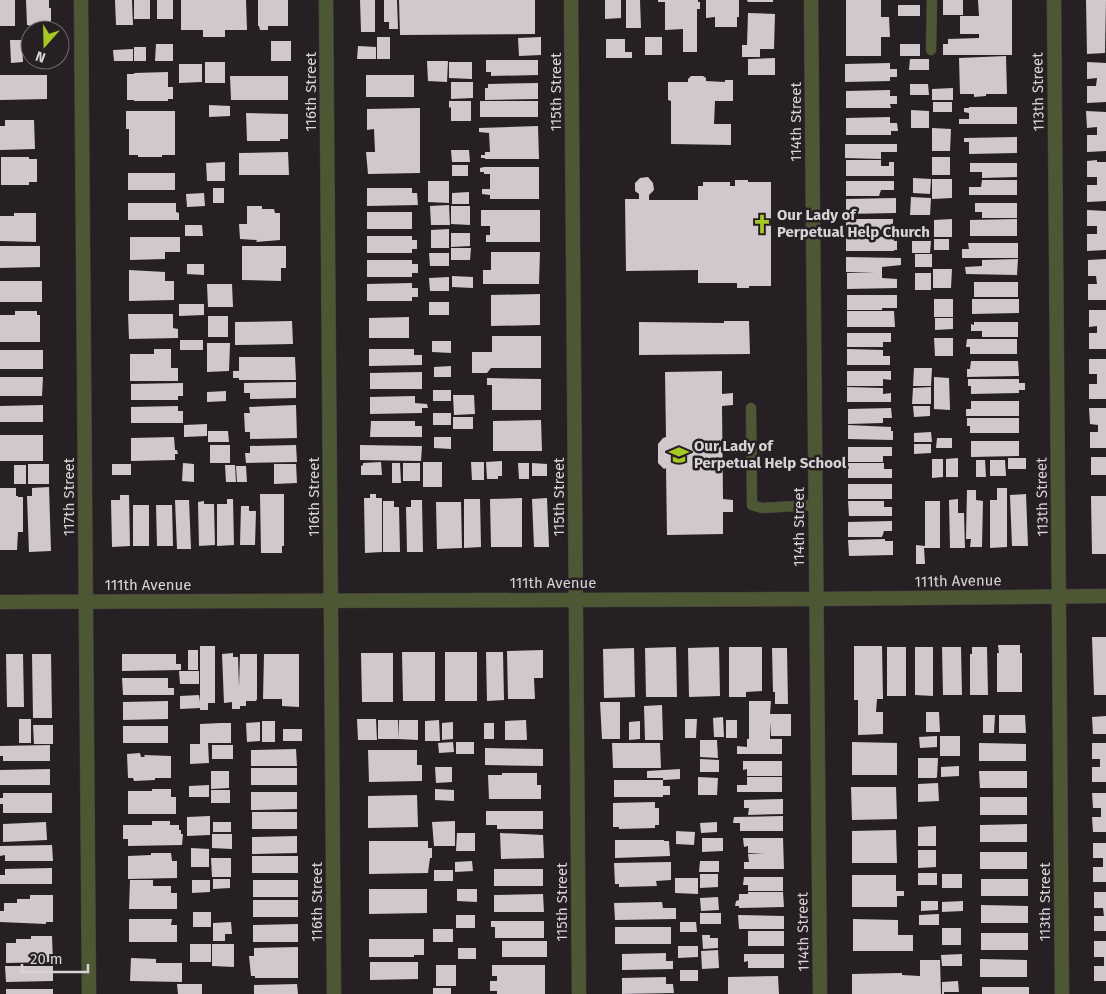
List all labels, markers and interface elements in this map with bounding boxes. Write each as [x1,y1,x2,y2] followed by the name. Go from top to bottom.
[20,20,70,70] north arrow
[33,47,48,66] text: N
[302,52,320,132] street label: 116th Street
[547,52,565,132] street label: 115th Street
[1028,52,1048,132] street label: 113th Street
[787,82,805,162] street label: 114th Street
[777,206,930,241] place label: Our Lady of Perpetual Help Church
[751,213,773,235] church icon: Our Lady of Perpetual Help Church
[694,437,847,472] place label: Our Lady of Perpetual Help School
[668,444,690,466] school or university icon: Our Lady of Perpetual Help School
[60,457,78,536] street label: 117th Street
[305,457,323,537] street label: 116th Street
[550,457,568,537] street label: 115th Street
[1032,457,1052,537] street label: 113th Street
[790,487,808,567] street label: 114th Street
[914,571,1002,591] street label: 111th Avenue
[509,574,597,592] street label: 111th Avenue
[104,576,192,594] street label: 111th Avenue
[308,862,326,942] street label: 116th Street
[553,862,571,942] street label: 115th Street
[1036,862,1054,942] street label: 113th Street
[793,891,813,972] street label: 114th Street
[22,942,89,974] scale bar
[30,950,63,968] text: 20 m

